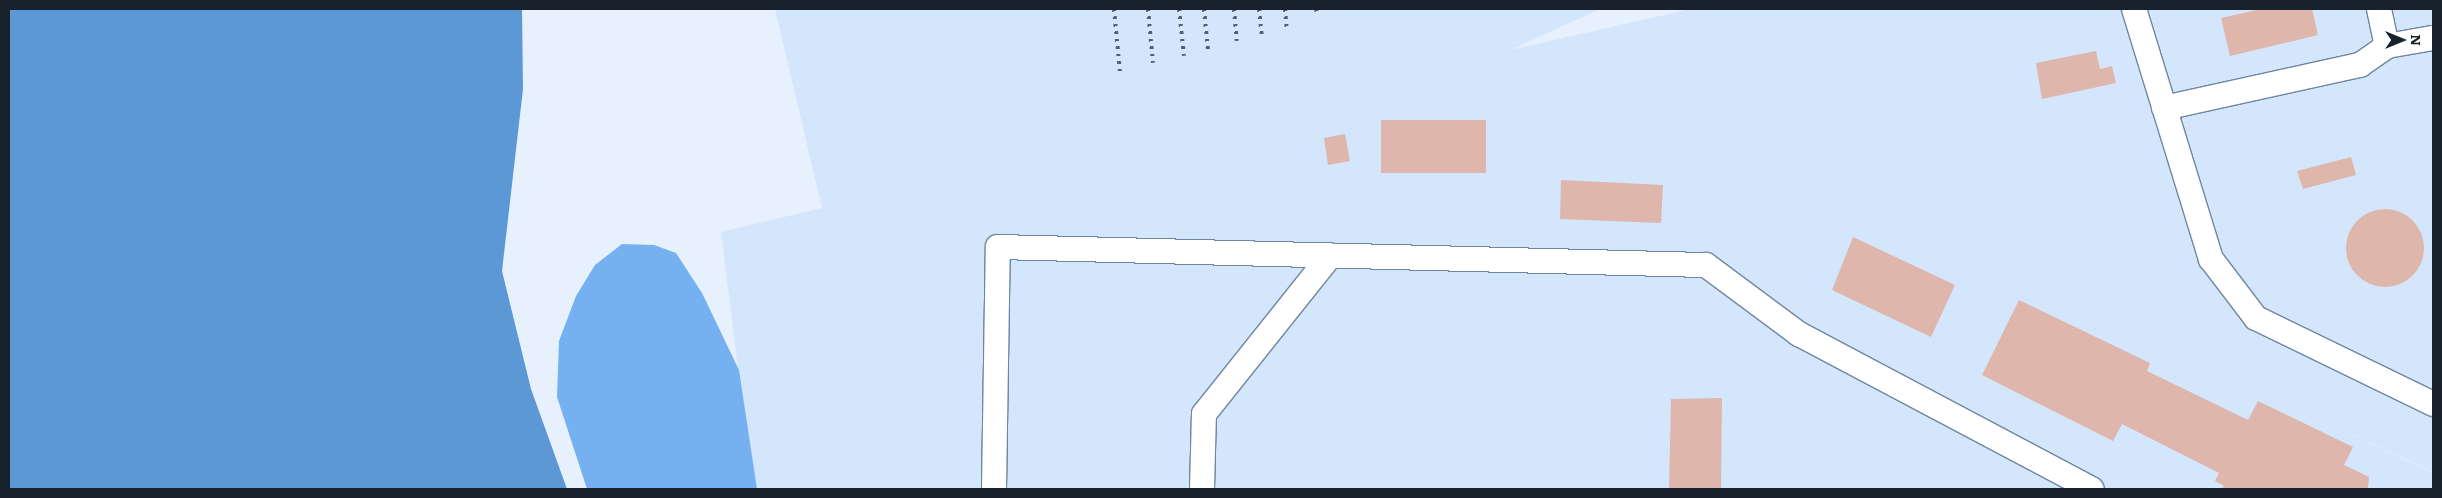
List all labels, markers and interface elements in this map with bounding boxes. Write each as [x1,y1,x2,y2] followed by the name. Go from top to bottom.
[2377,15,2427,65] north arrow
[2407,34,2427,46] text: N

